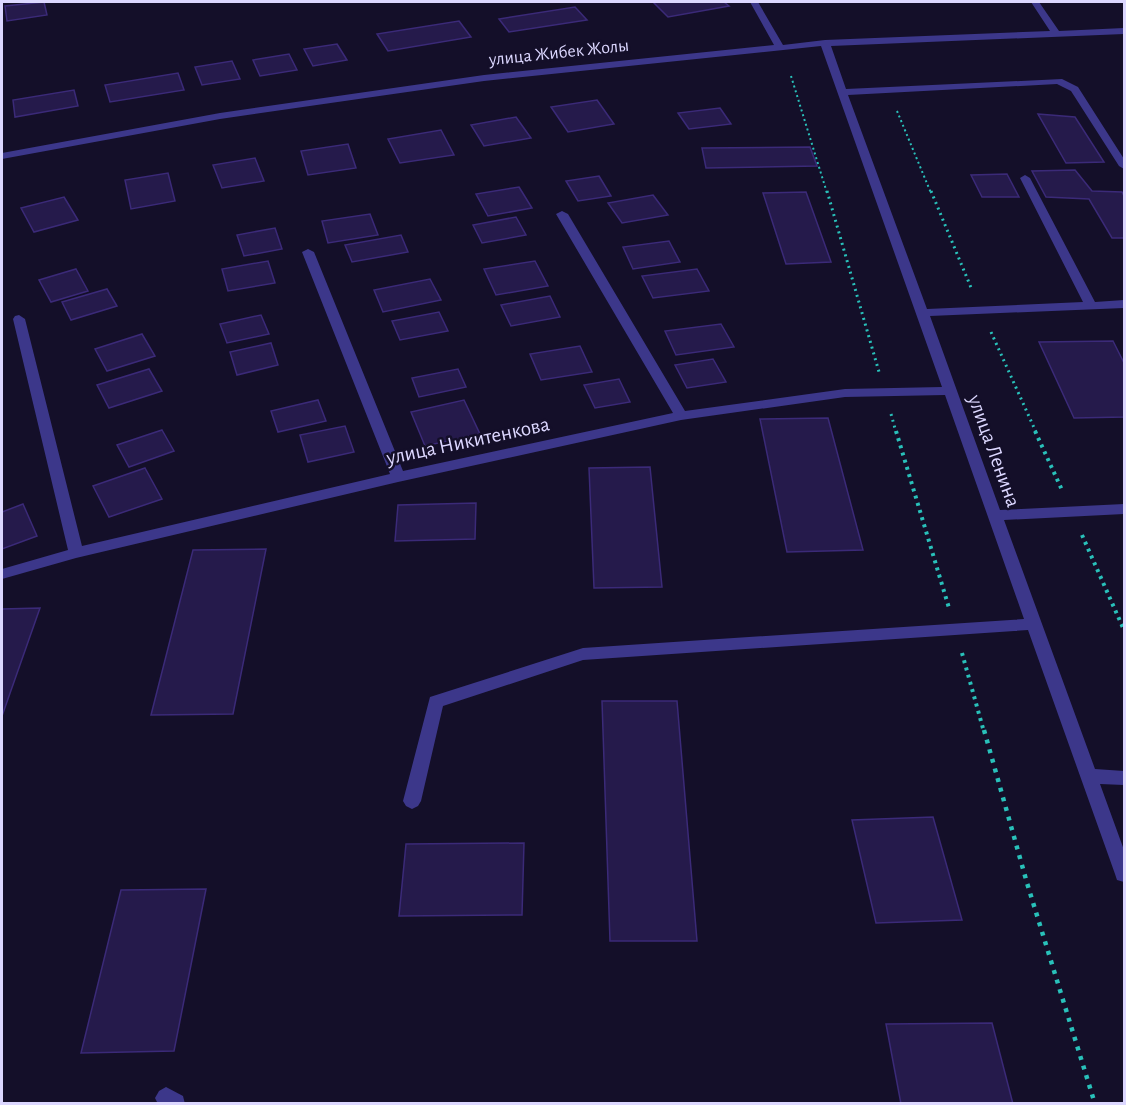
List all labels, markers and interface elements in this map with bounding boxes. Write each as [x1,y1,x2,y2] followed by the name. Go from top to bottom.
[487,36,630,69] street label: улица Жибек Жолы
[964,391,1024,510] street label: улица Ленина
[384,413,552,469] street label: улица Никитенкова

